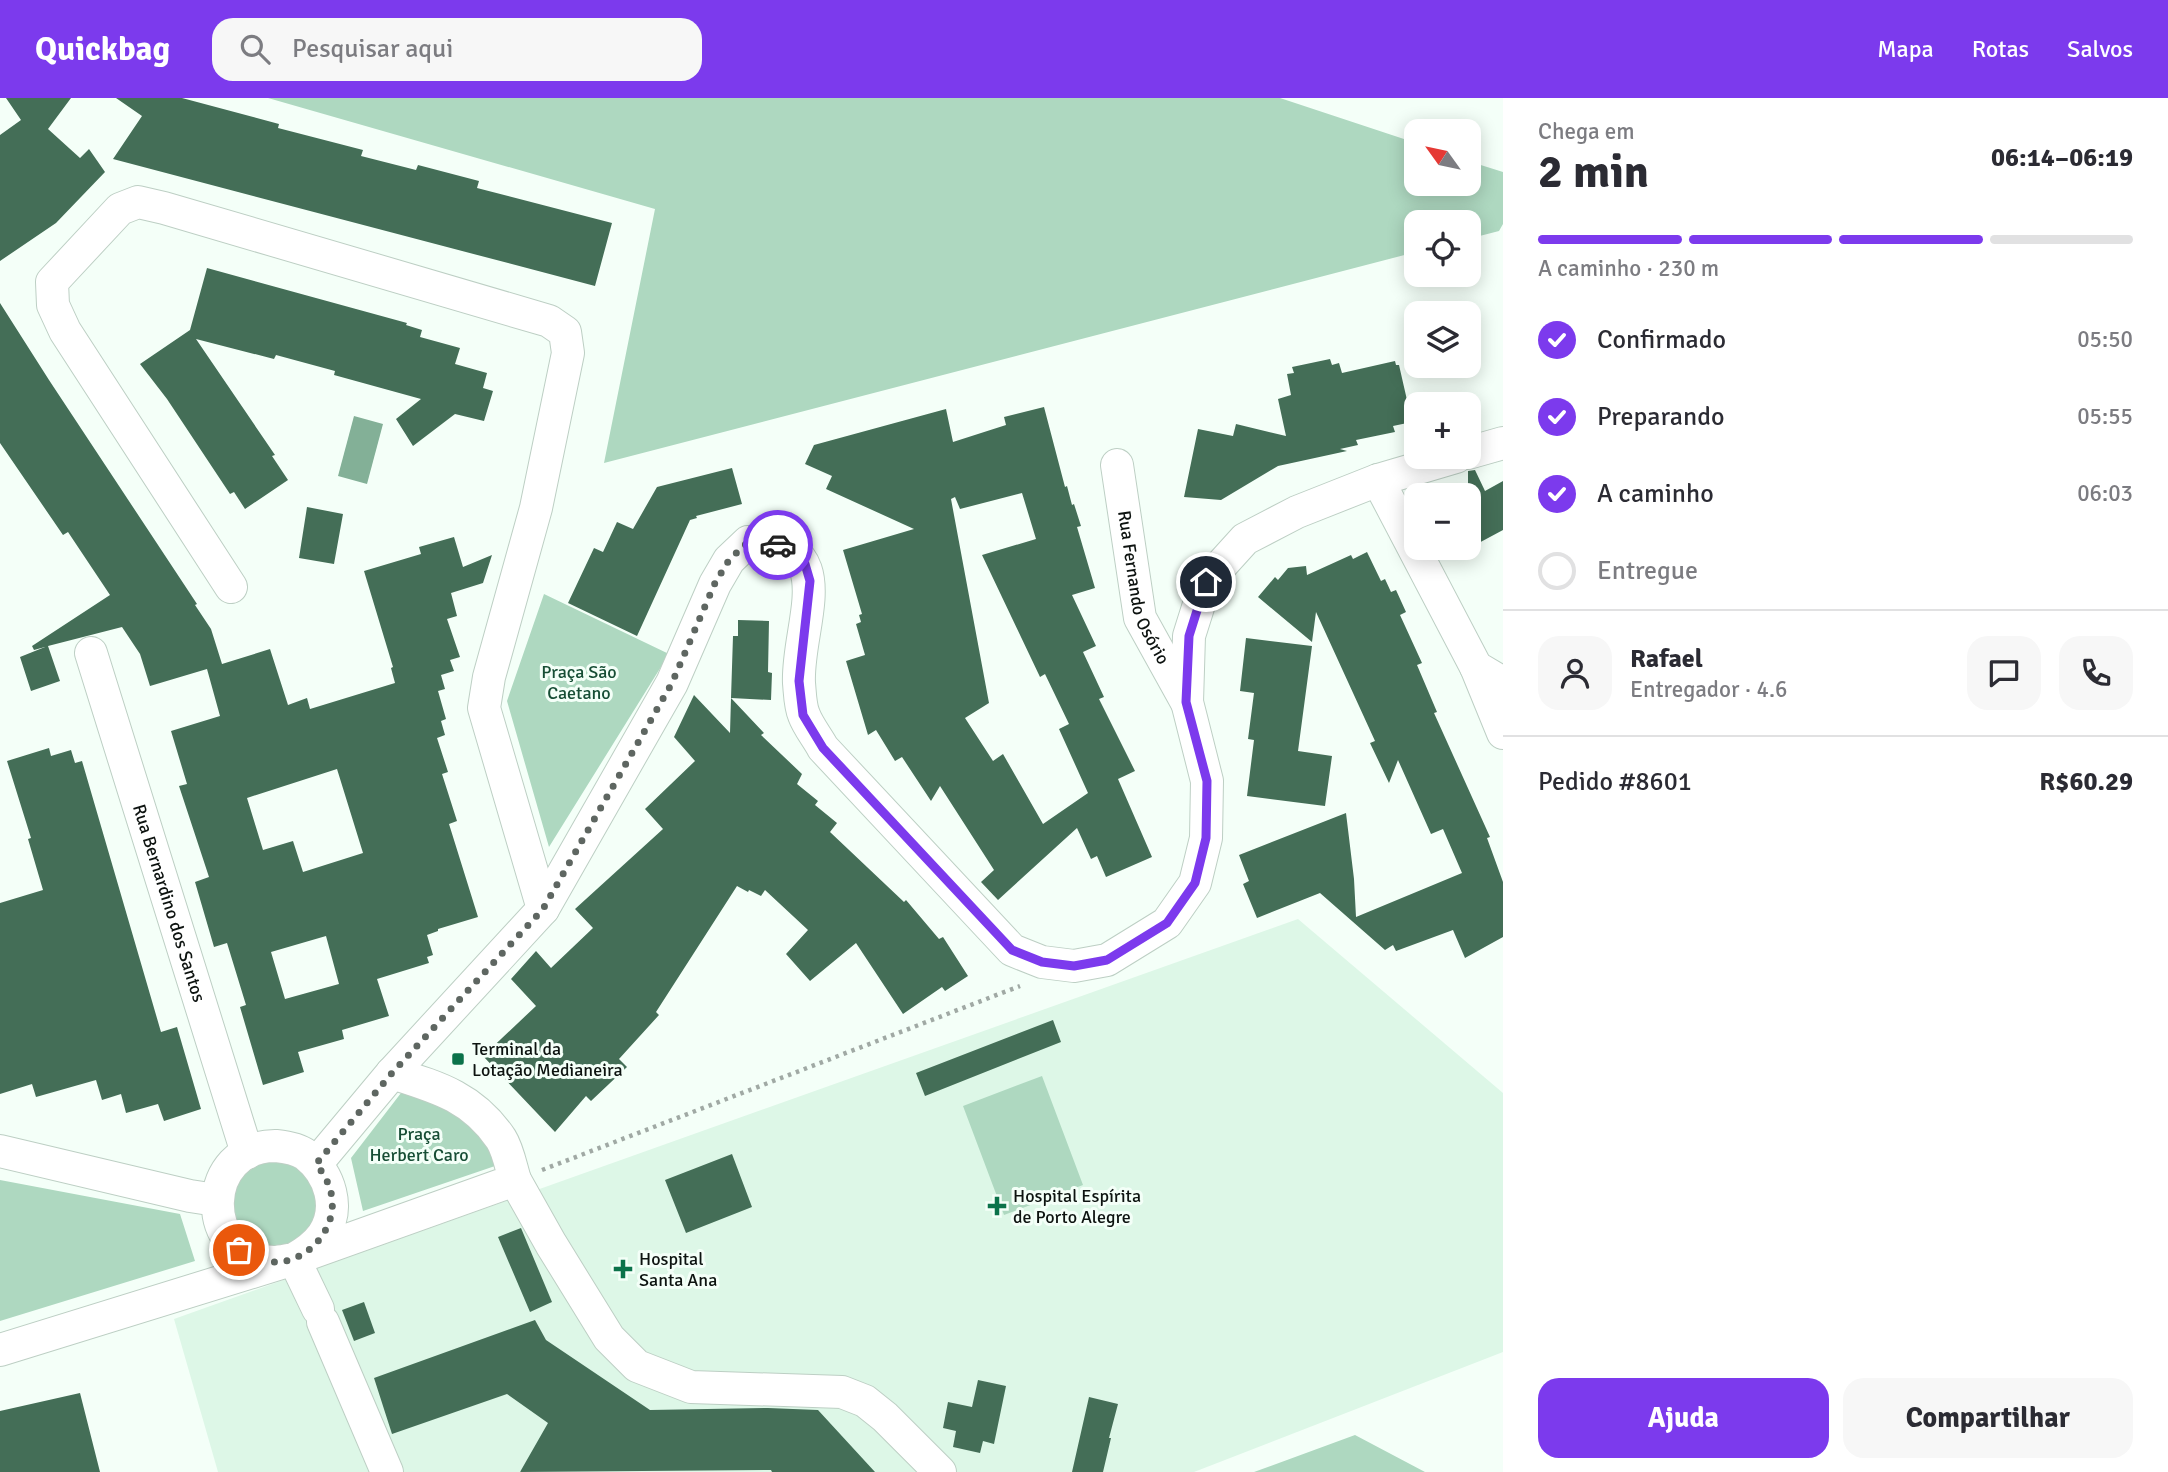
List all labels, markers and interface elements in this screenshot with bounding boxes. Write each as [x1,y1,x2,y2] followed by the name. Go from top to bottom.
[212,18,702,81] search box
[35,29,170,70] text: Quickbag
[236,30,274,68] icon: search
[292,33,453,65] text: Pesquisar aqui
[1877,34,1934,64] text: Mapa
[1972,34,2029,64] text: Rotas
[2067,34,2133,64] text: Salvos
[1538,117,1635,146] text: Chega em
[1404,119,1480,196] north arrow
[1404,119,1481,560] map controls
[1991,142,2133,174] text: 06:14–06:19
[1538,144,1649,200] text: 2 min
[1404,210,1481,287] button: locate
[1538,254,1719,283] text: A caminho · 230 m
[1404,301,1481,378] button: layers
[1538,321,1576,359] icon: check
[1597,324,1726,356] text: Confirmado
[2077,325,2133,354] text: 05:50
[1404,392,1481,469] button: +
[1538,398,1576,436] icon: check
[1597,401,1724,433] text: Preparando
[2077,402,2133,431] text: 05:55
[1538,475,1576,513] icon: check
[1597,478,1714,510] text: A caminho
[2077,479,2133,508] text: 06:03
[1404,483,1481,560] button: −
[1113,509,1174,668] street label: Rua Fernando Osório
[743,510,813,580] courier
[759,526,797,564] icon: car
[1176,552,1236,612] pin
[1597,555,1698,587] text: Entregue
[1187,563,1225,601] icon: home
[1538,636,1612,710] button: person
[1967,636,2041,710] button: chat
[2059,636,2133,710] button: phone
[1630,643,1703,675] text: Rafael
[541,661,617,704] park label: Praça São Caetano
[1630,675,1788,704] text: Entregador · 4.6
[1538,766,1692,798] text: Pedido #8601
[2039,766,2133,798] text: R$60.29
[128,801,210,1005] street label: Rua Bernardino dos Santos
[472,1038,623,1081] place label: Terminal da Lotação Medianeira
[450,1051,466,1067] marker: Terminal da Lotação Medianeira
[369,1123,469,1166] park label: Praça Herbert Caro
[1013,1185,1141,1228] place label: Hospital Espírita de Porto Alegre
[987,1196,1007,1216] marker: Hospital Espírita de Porto Alegre
[209,1220,269,1280] pin
[220,1231,258,1269] icon: bag
[639,1248,717,1291] place label: Hospital Santa Ana
[613,1259,633,1279] marker: Hospital Santa Ana
[1538,1378,1829,1458] button: Ajuda
[1843,1378,2133,1458] button: Compartilhar

